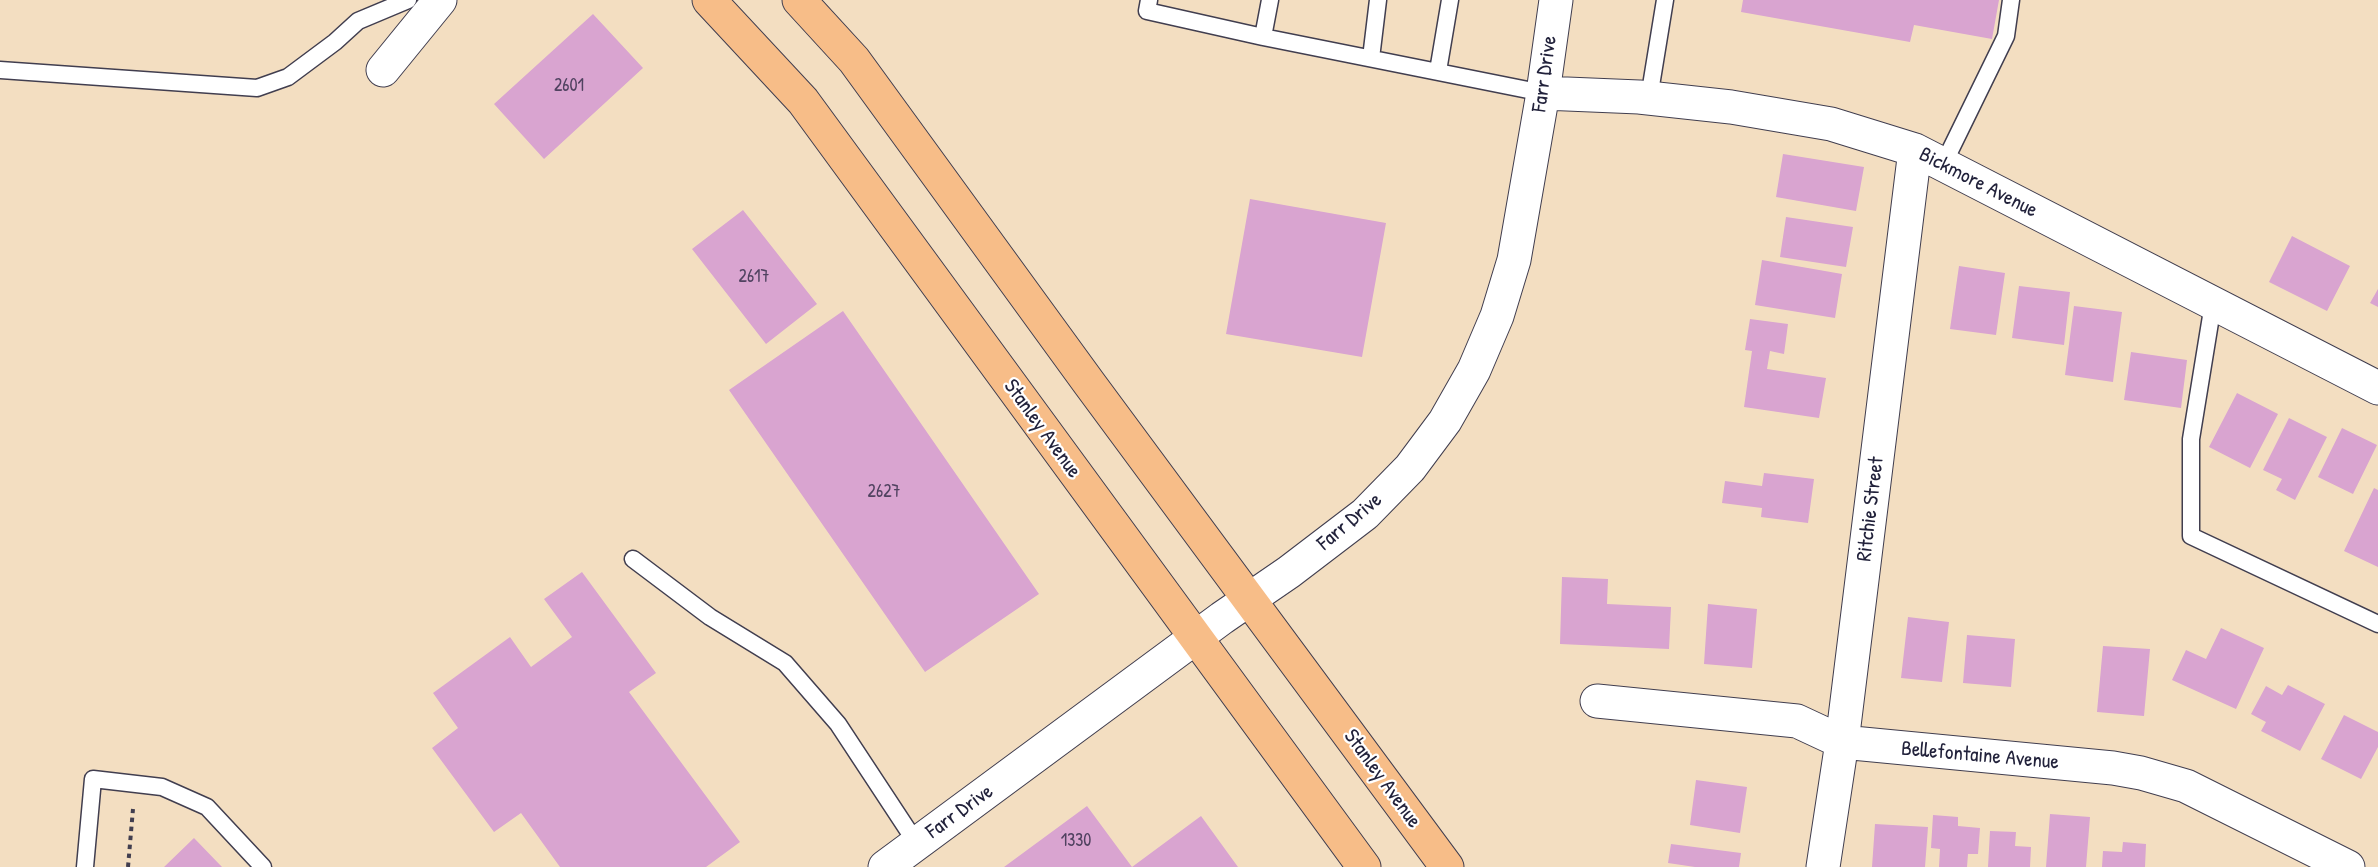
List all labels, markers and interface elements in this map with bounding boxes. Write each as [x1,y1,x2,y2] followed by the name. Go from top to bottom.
[1527,34,1563,114] street label: Farr Drive
[554,75,584,97] house number: 2601
[1915,142,2041,224] street label: Bickmore Avenue
[738,266,770,288] house number: 2617
[998,375,1086,483] street label: Stanley Avenue
[1852,455,1890,563] street label: Ritchie Street
[868,481,900,503] house number: 2627
[1313,488,1387,556] street label: Farr Drive
[1338,725,1426,833] street label: Stanley Avenue
[1900,737,2060,775] street label: Bellefontaine Avenue
[922,779,998,845] street label: Farr Drive
[1061,830,1091,852] house number: 1330

